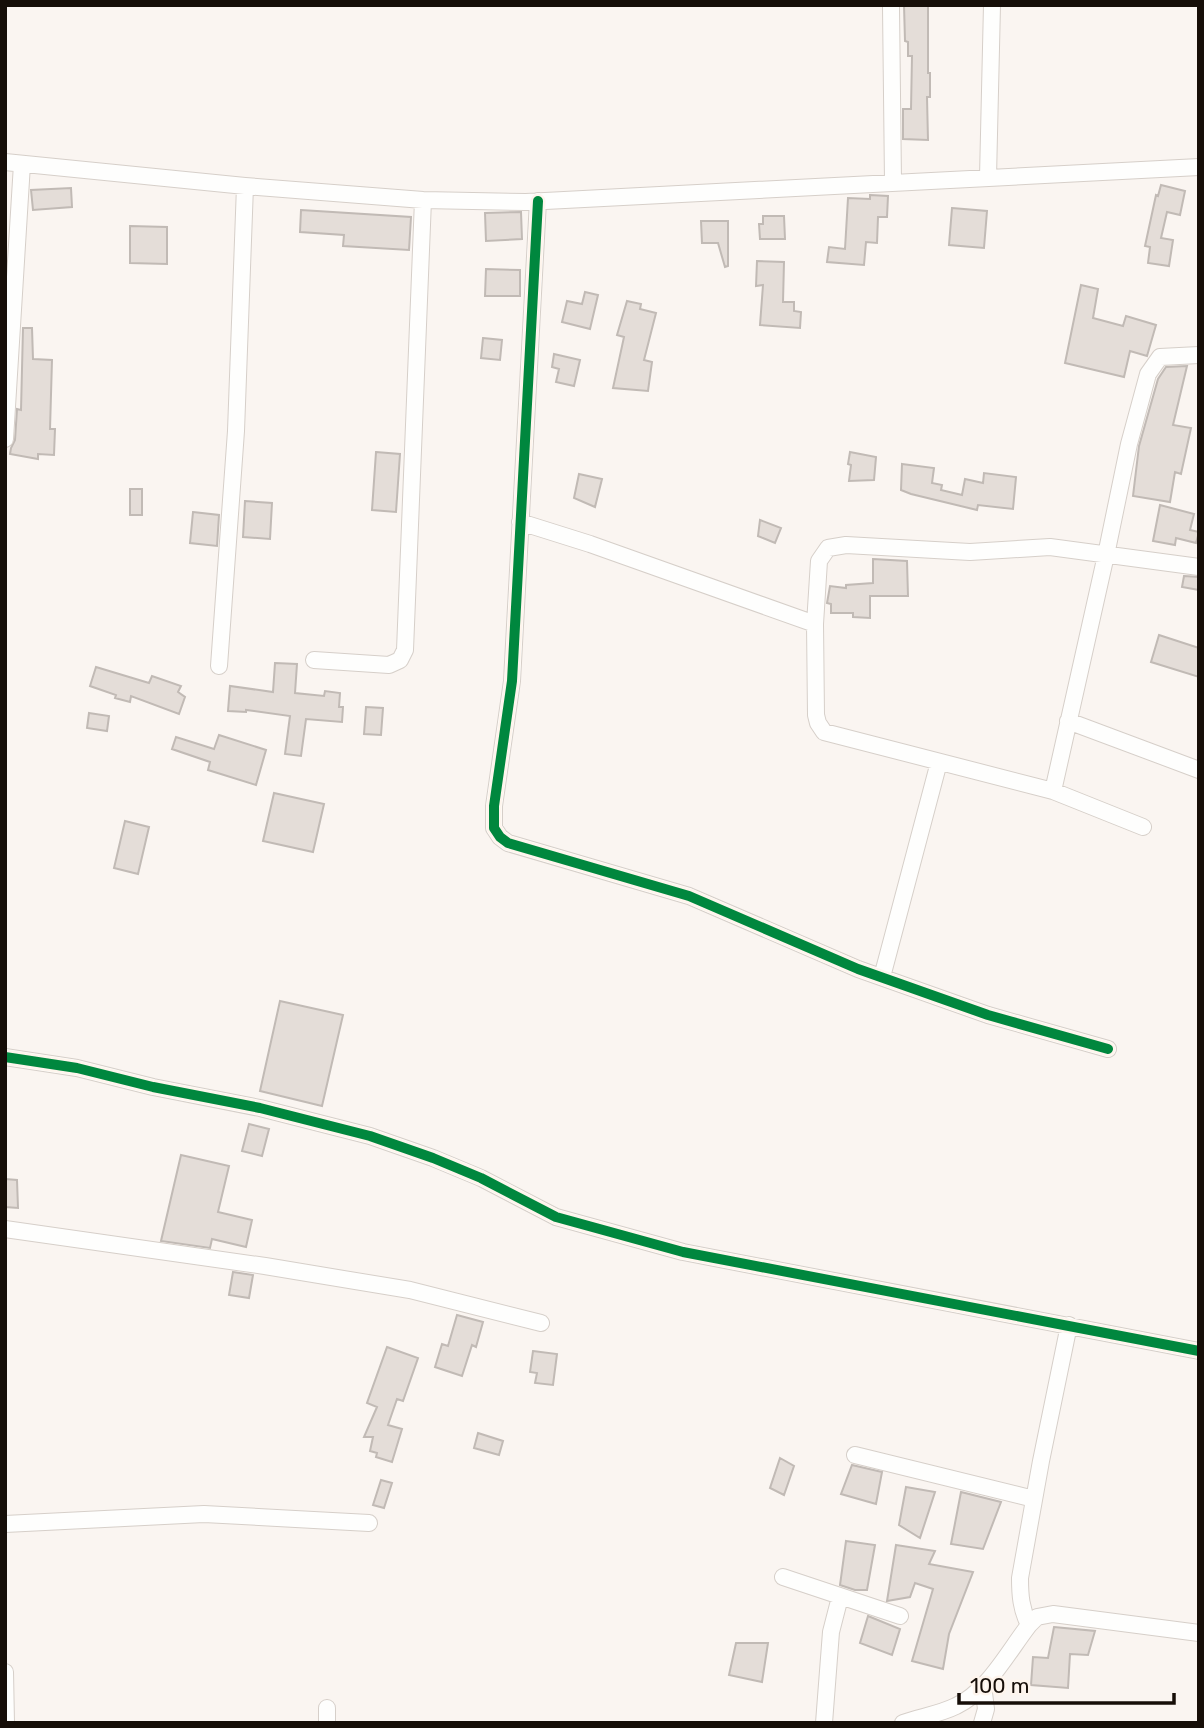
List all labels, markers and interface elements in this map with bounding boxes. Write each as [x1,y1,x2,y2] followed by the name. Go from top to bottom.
[959,1662,1174,1706] scale bar
[970,1673,1029,1698] text: 100 m

